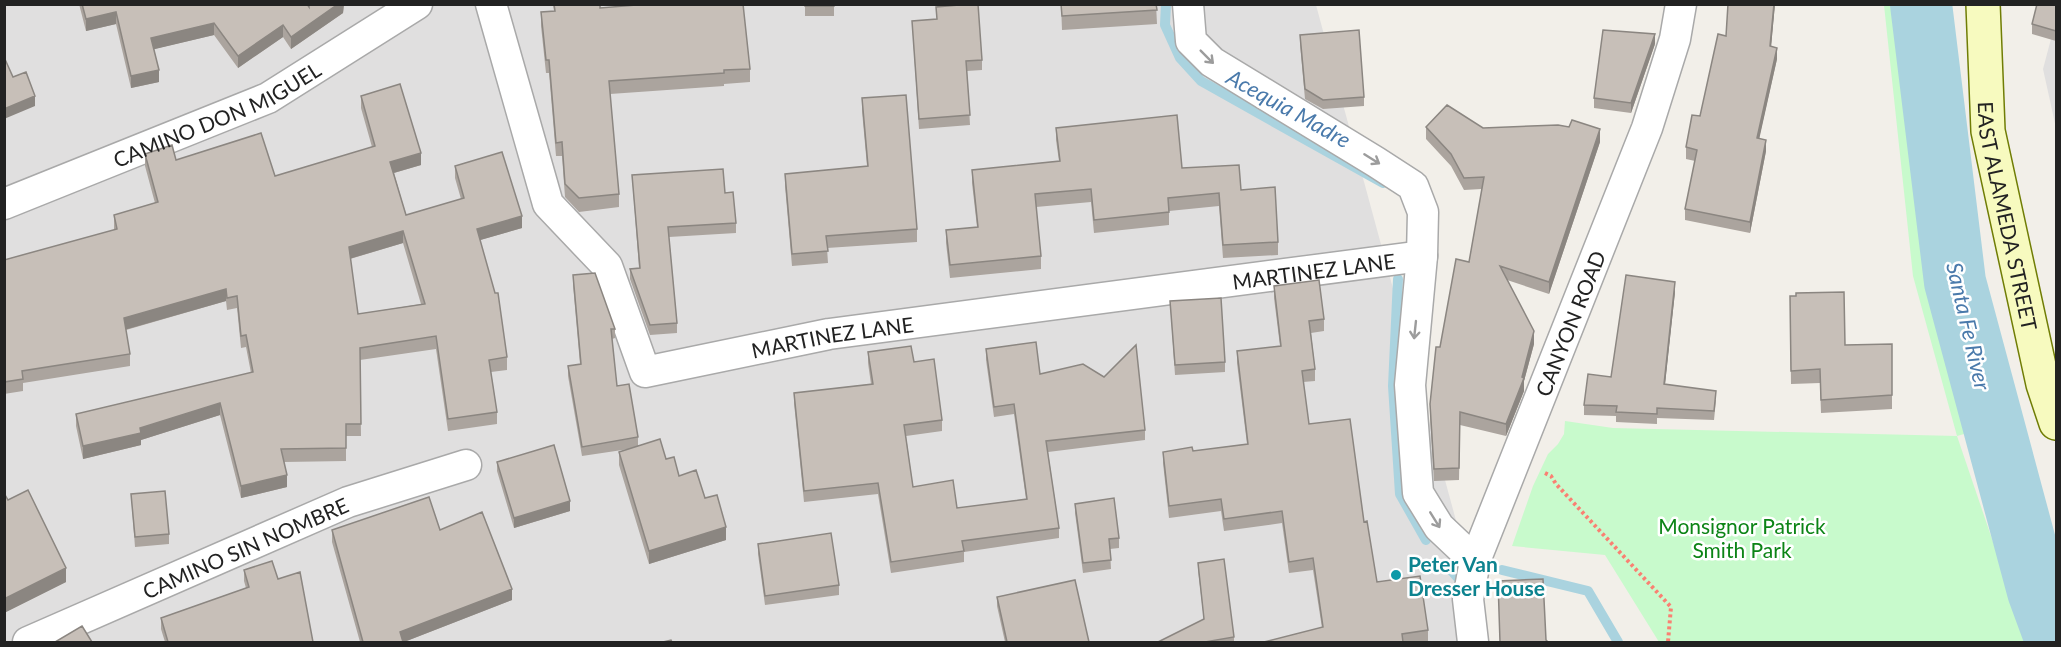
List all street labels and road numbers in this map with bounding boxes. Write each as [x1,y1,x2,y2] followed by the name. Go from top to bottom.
[109,56,325,171] street label: CAMINO DON MIGUEL
[1974,101,2044,333] street label: EAST ALAMEDA STREET
[1231,247,1397,293] street label: MARTINEZ LANE
[1529,247,1610,399] street label: CANYON ROAD
[749,311,915,362] street label: MARTINEZ LANE
[138,491,352,603] street label: CAMINO SIN NOMBRE

